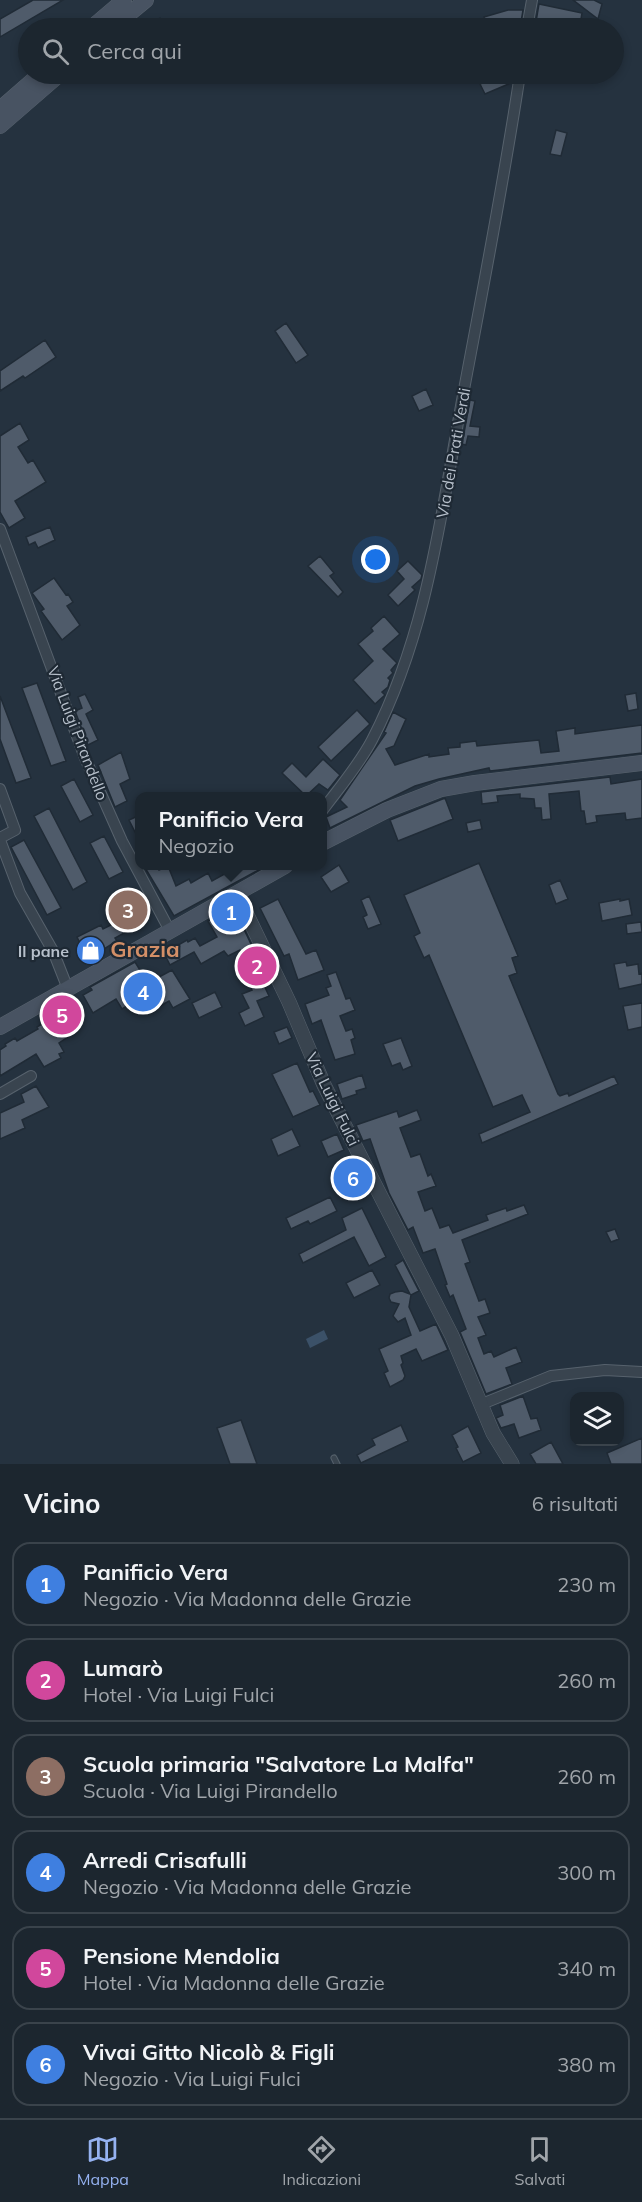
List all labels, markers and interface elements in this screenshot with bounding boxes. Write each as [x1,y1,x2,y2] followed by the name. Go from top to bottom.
[18,18,624,84] search box
[39,35,72,68] icon: search
[87,37,182,65] text: Cerca qui
[432,386,474,520] street label: Via dei Prati Verdi
[361,545,390,574] your location
[43,663,113,803] street label: Via Luigi Pirandello
[135,792,327,870] popup
[158,805,304,833] text: Panificio Vera
[158,833,234,858] text: Negozio
[108,888,148,932] pin: 3
[212,890,250,934] pin: 1
[74,935,106,967] shop icon: Il pane
[110,935,180,963] district label: Grazia
[18,941,69,961] place label: Il pane
[238,944,276,988] pin: 2
[124,970,162,1014] pin: 4
[42,992,82,1038] pin: 5
[302,1049,364,1149] street label: Via Luigi Fulci
[334,1156,372,1200] pin: 6
[570,1392,624,1446] map controls
[570,1392,624,1446] button: layers
[24,1487,101,1520] text: Vicino
[532,1491,618,1516] text: 6 risultati
[83,1558,228,1586] text: Panificio Vera
[40,1572,52,1597] text: 1
[557,1572,616,1597] text: 230 m
[83,1586,411,1611] text: Negozio · Via Madonna delle Grazie
[83,1654,163,1682] text: Lumarò
[40,1668,52,1693] text: 2
[557,1668,616,1693] text: 260 m
[83,1682,274,1707] text: Hotel · Via Luigi Fulci
[83,1750,474,1778] text: Scuola primaria "Salvatore La Malfa"
[40,1764,52,1789] text: 3
[557,1764,616,1789] text: 260 m
[83,1778,338,1803] text: Scuola · Via Luigi Pirandello
[83,1846,247,1874] text: Arredi Crisafulli
[40,1860,52,1885] text: 4
[557,1860,616,1885] text: 300 m
[83,1874,411,1899] text: Negozio · Via Madonna delle Grazie
[83,1942,280,1970] text: Pensione Mendolia
[40,1956,52,1981] text: 5
[557,1956,616,1981] text: 340 m
[83,1970,385,1995] text: Hotel · Via Madonna delle Grazie
[83,2038,334,2066] text: Vivai Gitto Nicolò & Figli
[40,2052,52,2077] text: 6
[557,2052,616,2077] text: 380 m
[83,2066,301,2091] text: Negozio · Via Luigi Fulci
[77,2133,129,2189] tab: Mappa
[282,2133,361,2189] tab: Indicazioni
[515,2133,565,2189] tab: Salvati

